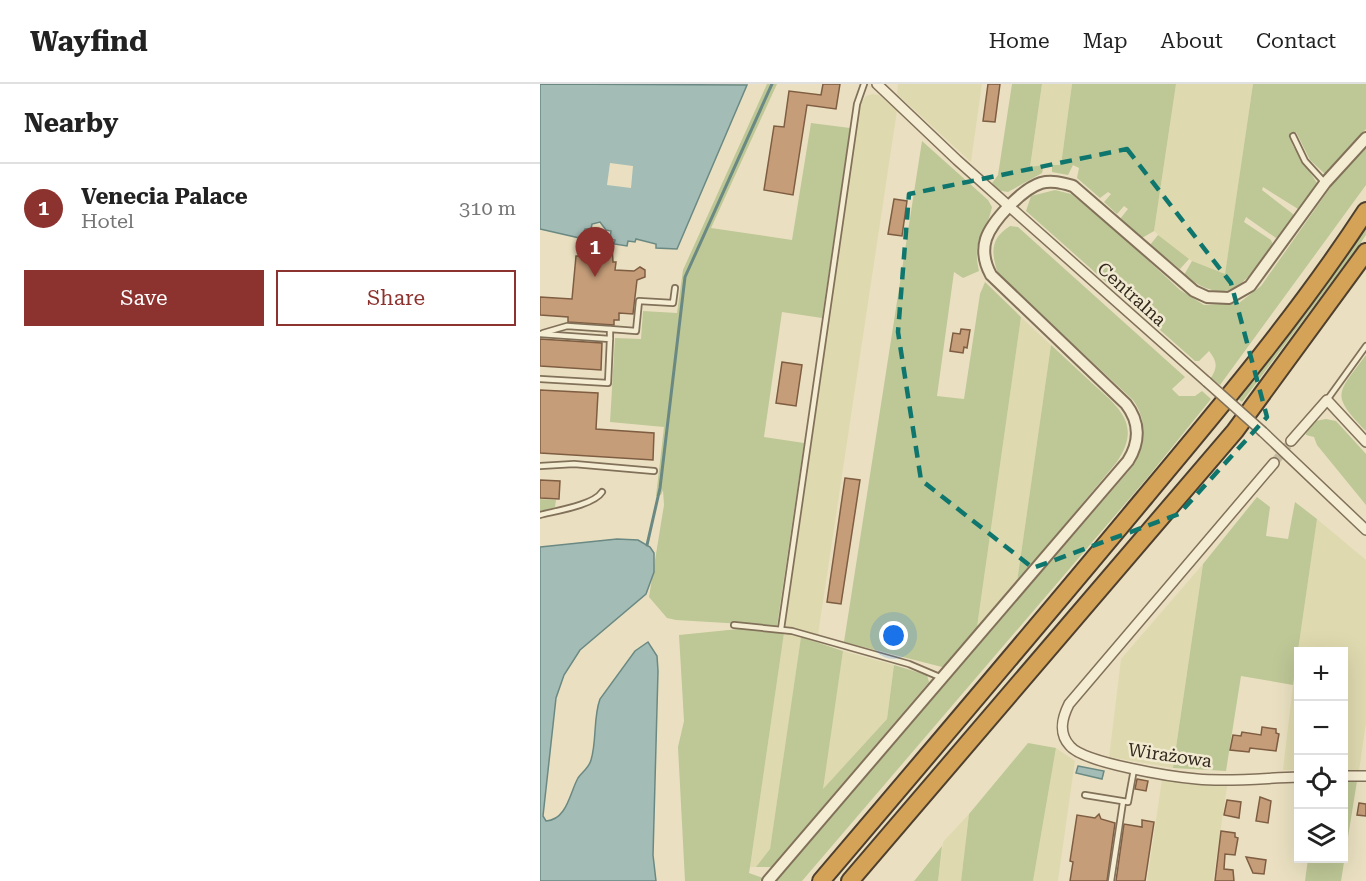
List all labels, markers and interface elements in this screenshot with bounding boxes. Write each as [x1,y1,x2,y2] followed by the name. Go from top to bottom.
[30,25,148,58] text: Wayfind
[989,29,1050,53] text: Home
[1083,29,1128,53] text: Map
[1161,29,1223,53] text: About
[1256,29,1336,53] text: Contact
[24,108,118,138] text: Nearby
[81,184,248,209] text: Venecia Palace
[38,196,49,220] text: 1
[459,196,516,220] text: 310 m
[81,209,134,233] text: Hotel
[576,228,614,277] pin: 1
[1093,258,1171,330] street label: Centralna
[24,270,264,326] button: Save
[276,270,516,326] button: Share
[879,621,908,650] your location
[1294,647,1348,863] map controls
[1294,647,1348,701] button: +
[1294,701,1348,755] button: −
[1127,739,1214,771] street label: Wirażowa
[1294,755,1348,809] button: locate
[1294,809,1348,863] button: layers

